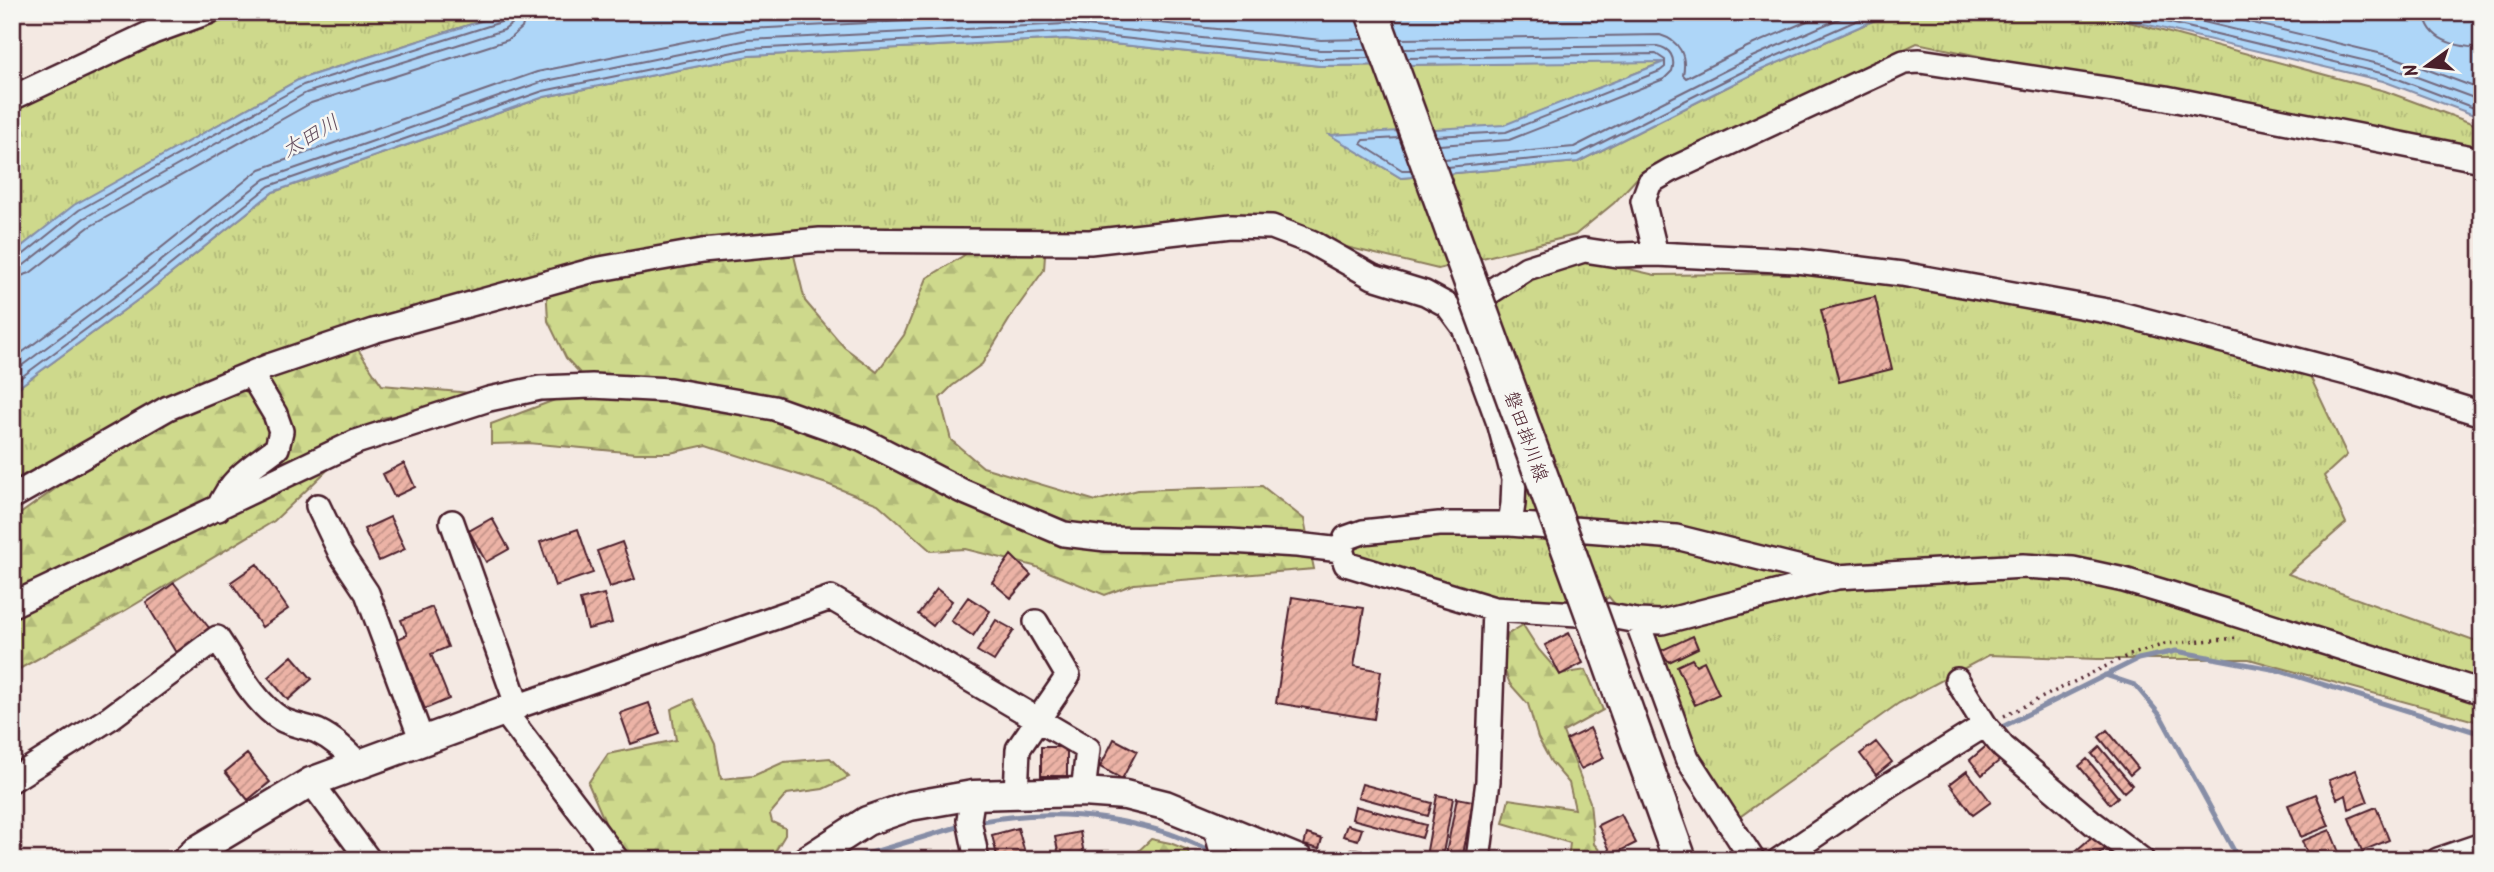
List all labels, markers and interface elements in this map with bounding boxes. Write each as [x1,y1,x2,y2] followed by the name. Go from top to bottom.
[2392,32,2462,102] north arrow
[2396,60,2429,80] text: N
[275,107,346,167] water label: 太田川
[1495,387,1555,486] street label: 磐田掛川線

